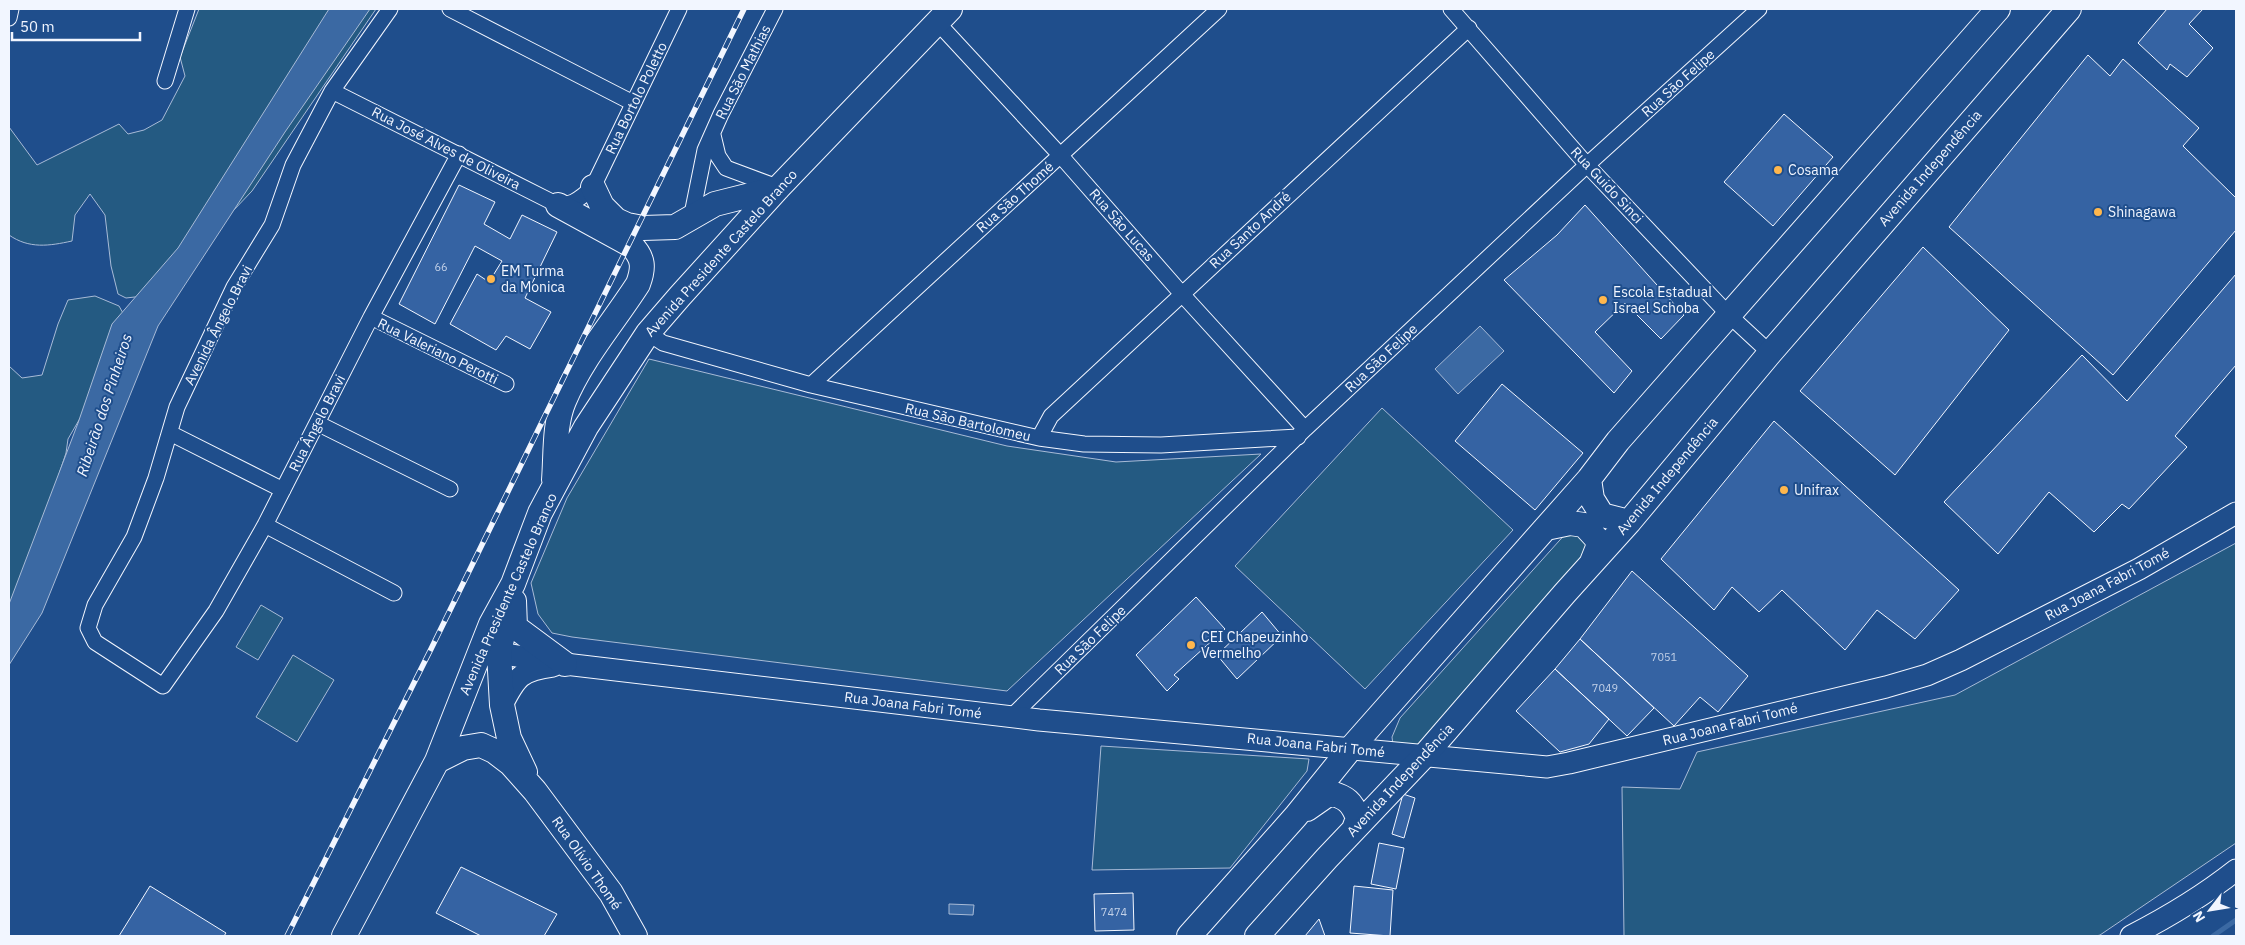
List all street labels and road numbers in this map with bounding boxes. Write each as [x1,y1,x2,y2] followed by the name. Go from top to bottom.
[711,21,775,122] street label: Rua São Mathias
[601,39,671,157] street label: Rua Bortolo Poletto
[1638,45,1719,121] street label: Rua São Felipe
[369,103,524,194] street label: Rua José Alves de Oliveira
[1875,106,1986,230] street label: Avenida Independência
[1567,143,1647,227] street label: Rua Guido Sinci
[973,157,1058,237] street label: Rua São Thomé
[641,165,801,341] street label: Avenida Presidente Castelo Branco
[1085,185,1159,265] street label: Rua São Lucas
[1205,187,1295,272] street label: Rua Santo André
[180,262,256,388] street label: Avenida Ângelo Bravi
[375,314,501,388] street label: Rua Valeriano Perotti
[1341,320,1421,396] street label: Rua São Felipe
[285,371,349,475] street label: Rua Ângelo Bravi
[903,399,1033,445] street label: Rua São Bartolomeu
[1612,413,1722,539] street label: Avenida Independência
[455,490,561,698] street label: Avenida Presidente Castelo Branco
[2042,543,2173,624] street label: Rua Joana Fabri Tomé
[1050,601,1130,679] street label: Rua São Felipe
[843,688,983,722] street label: Rua Joana Fabri Tomé
[1661,698,1800,749] street label: Rua Joana Fabri Tomé
[1343,719,1458,840] street label: Avenida Independência
[1246,729,1386,761] street label: Rua Joana Fabri Tomé
[548,813,626,914] street label: Rua Olívio Thomé

